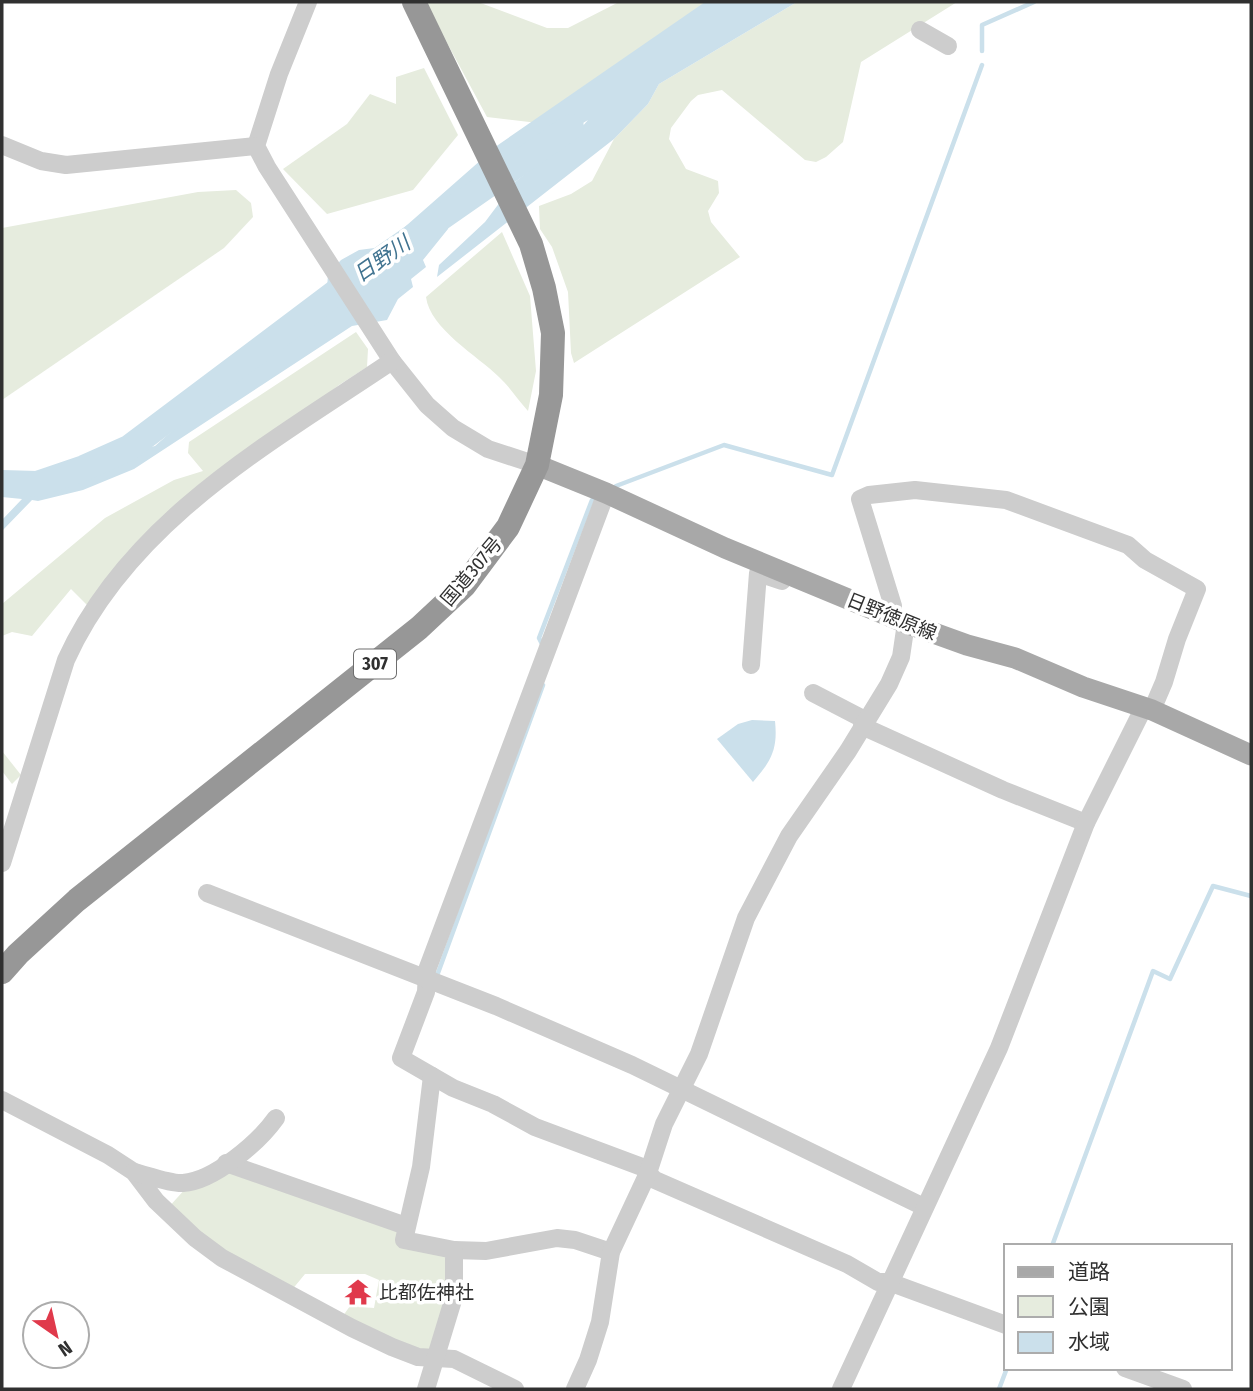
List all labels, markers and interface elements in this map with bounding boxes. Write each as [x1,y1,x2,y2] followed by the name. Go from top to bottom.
[349,229,417,288] water label: 日野川
[436,532,507,610] street label: 国道307号
[843,588,940,645] street label: 日野徳原線
[354,650,396,678] road number: 307
[1004,1244,1232,1370] legend
[1068,1259,1110,1285] text: 道路
[343,1277,373,1307] temple icon: 比都佐神社
[379,1281,474,1304] place label: 比都佐神社
[1068,1294,1110,1320] text: 公園
[21,1300,91,1370] north arrow
[1068,1329,1110,1355] text: 水域
[54,1336,76,1361] text: N

